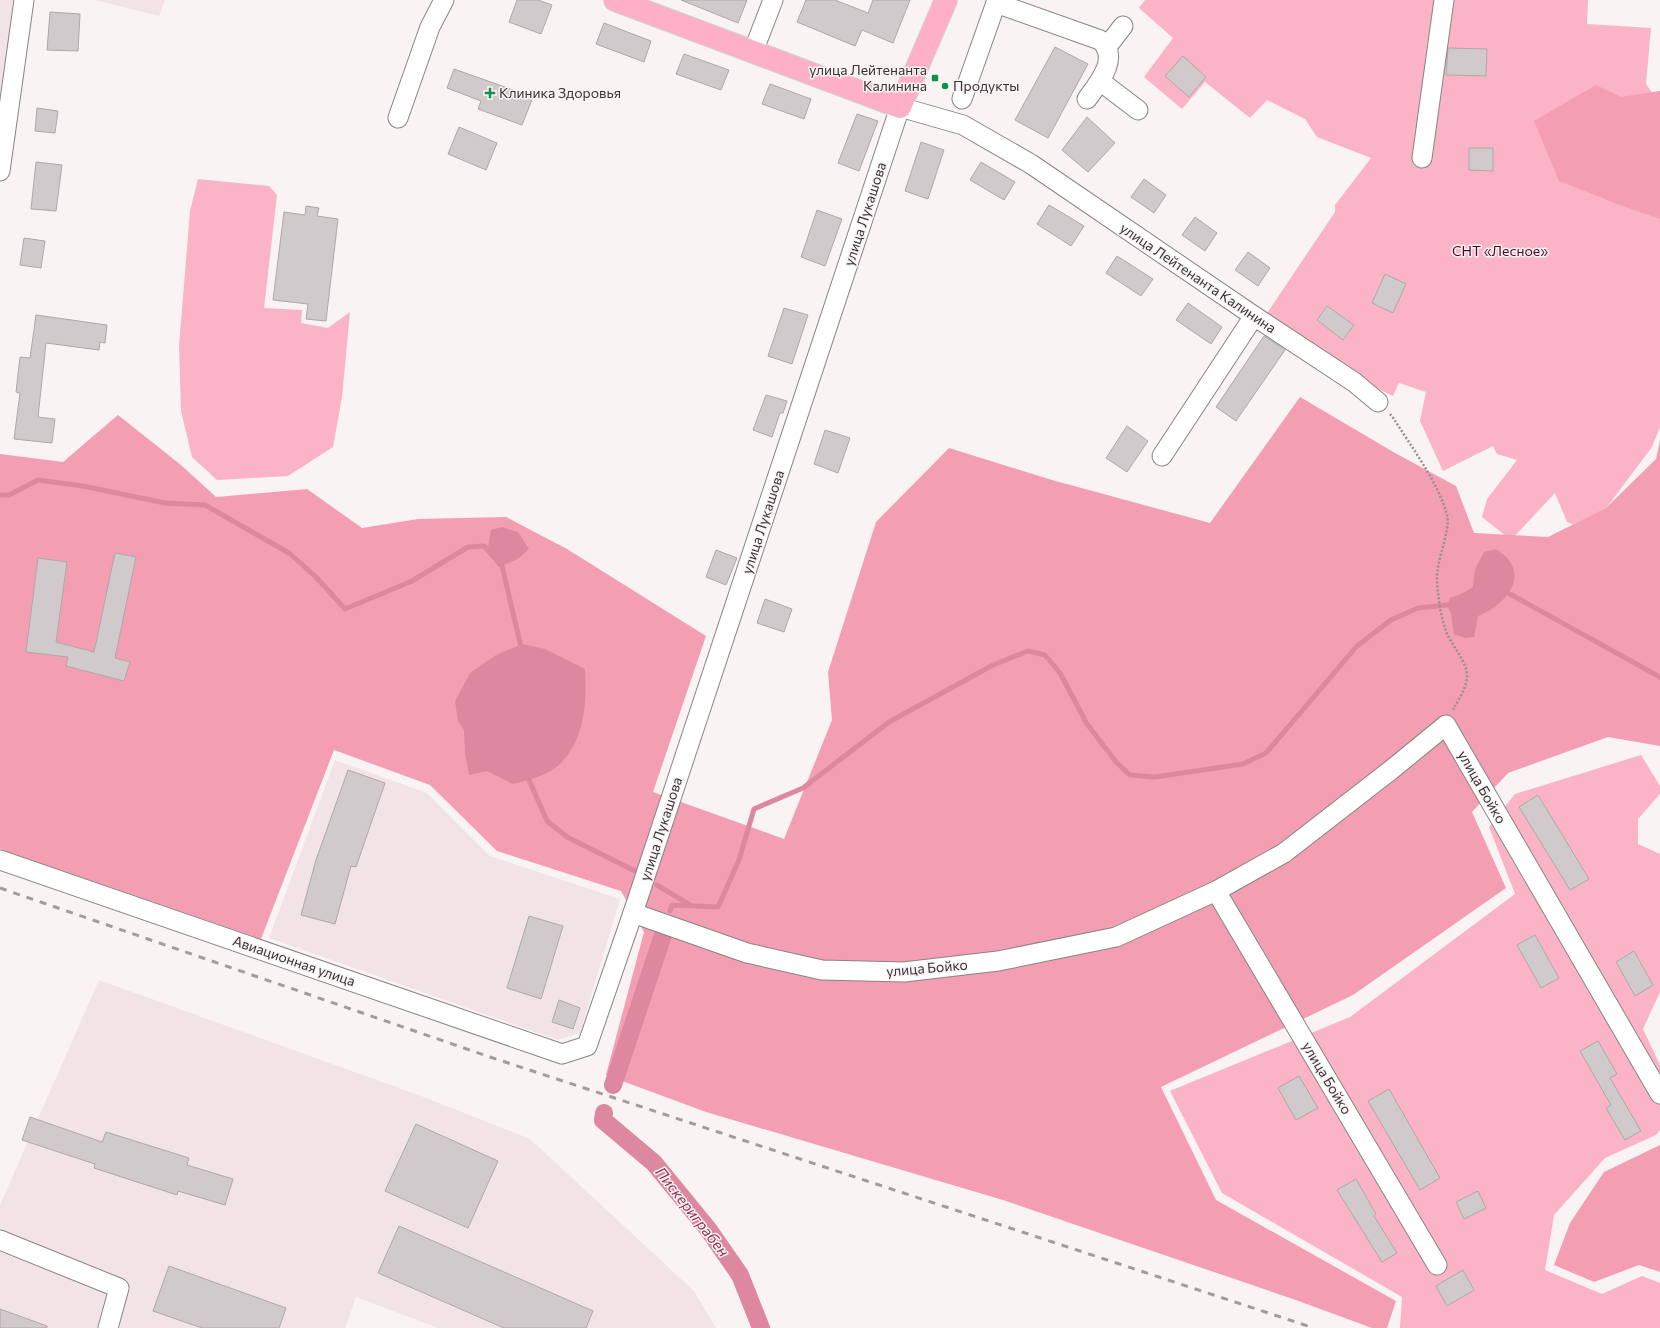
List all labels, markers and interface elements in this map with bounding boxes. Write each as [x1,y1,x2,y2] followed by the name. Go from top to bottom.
[809,61,927,94] place label: улица Лейтенанта Калинина
[930,73,940,83] marker: улица Лейтенанта Калинина
[953,77,1019,94] place label: Продукты
[940,81,950,91] marker: Продукты
[499,84,621,101] place label: Клиника Здоровья
[484,87,496,99] marker: Клиника Здоровья
[840,160,889,268] street label: улица Лукашова
[1117,219,1280,336] street label: улица Лейтенанта Калинина
[1452,242,1548,259] park label: СНТ «Лесное»
[738,468,787,576] street label: улица Лукашова
[1455,747,1510,826] street label: улица Бойко
[636,775,685,883] street label: улица Лукашова
[231,932,358,989] street label: Авиационная улица
[886,955,968,980] street label: улица Бойко
[1299,1038,1356,1117] street label: улица Бойко
[652,1163,734,1260] water label: Пискериграбен

